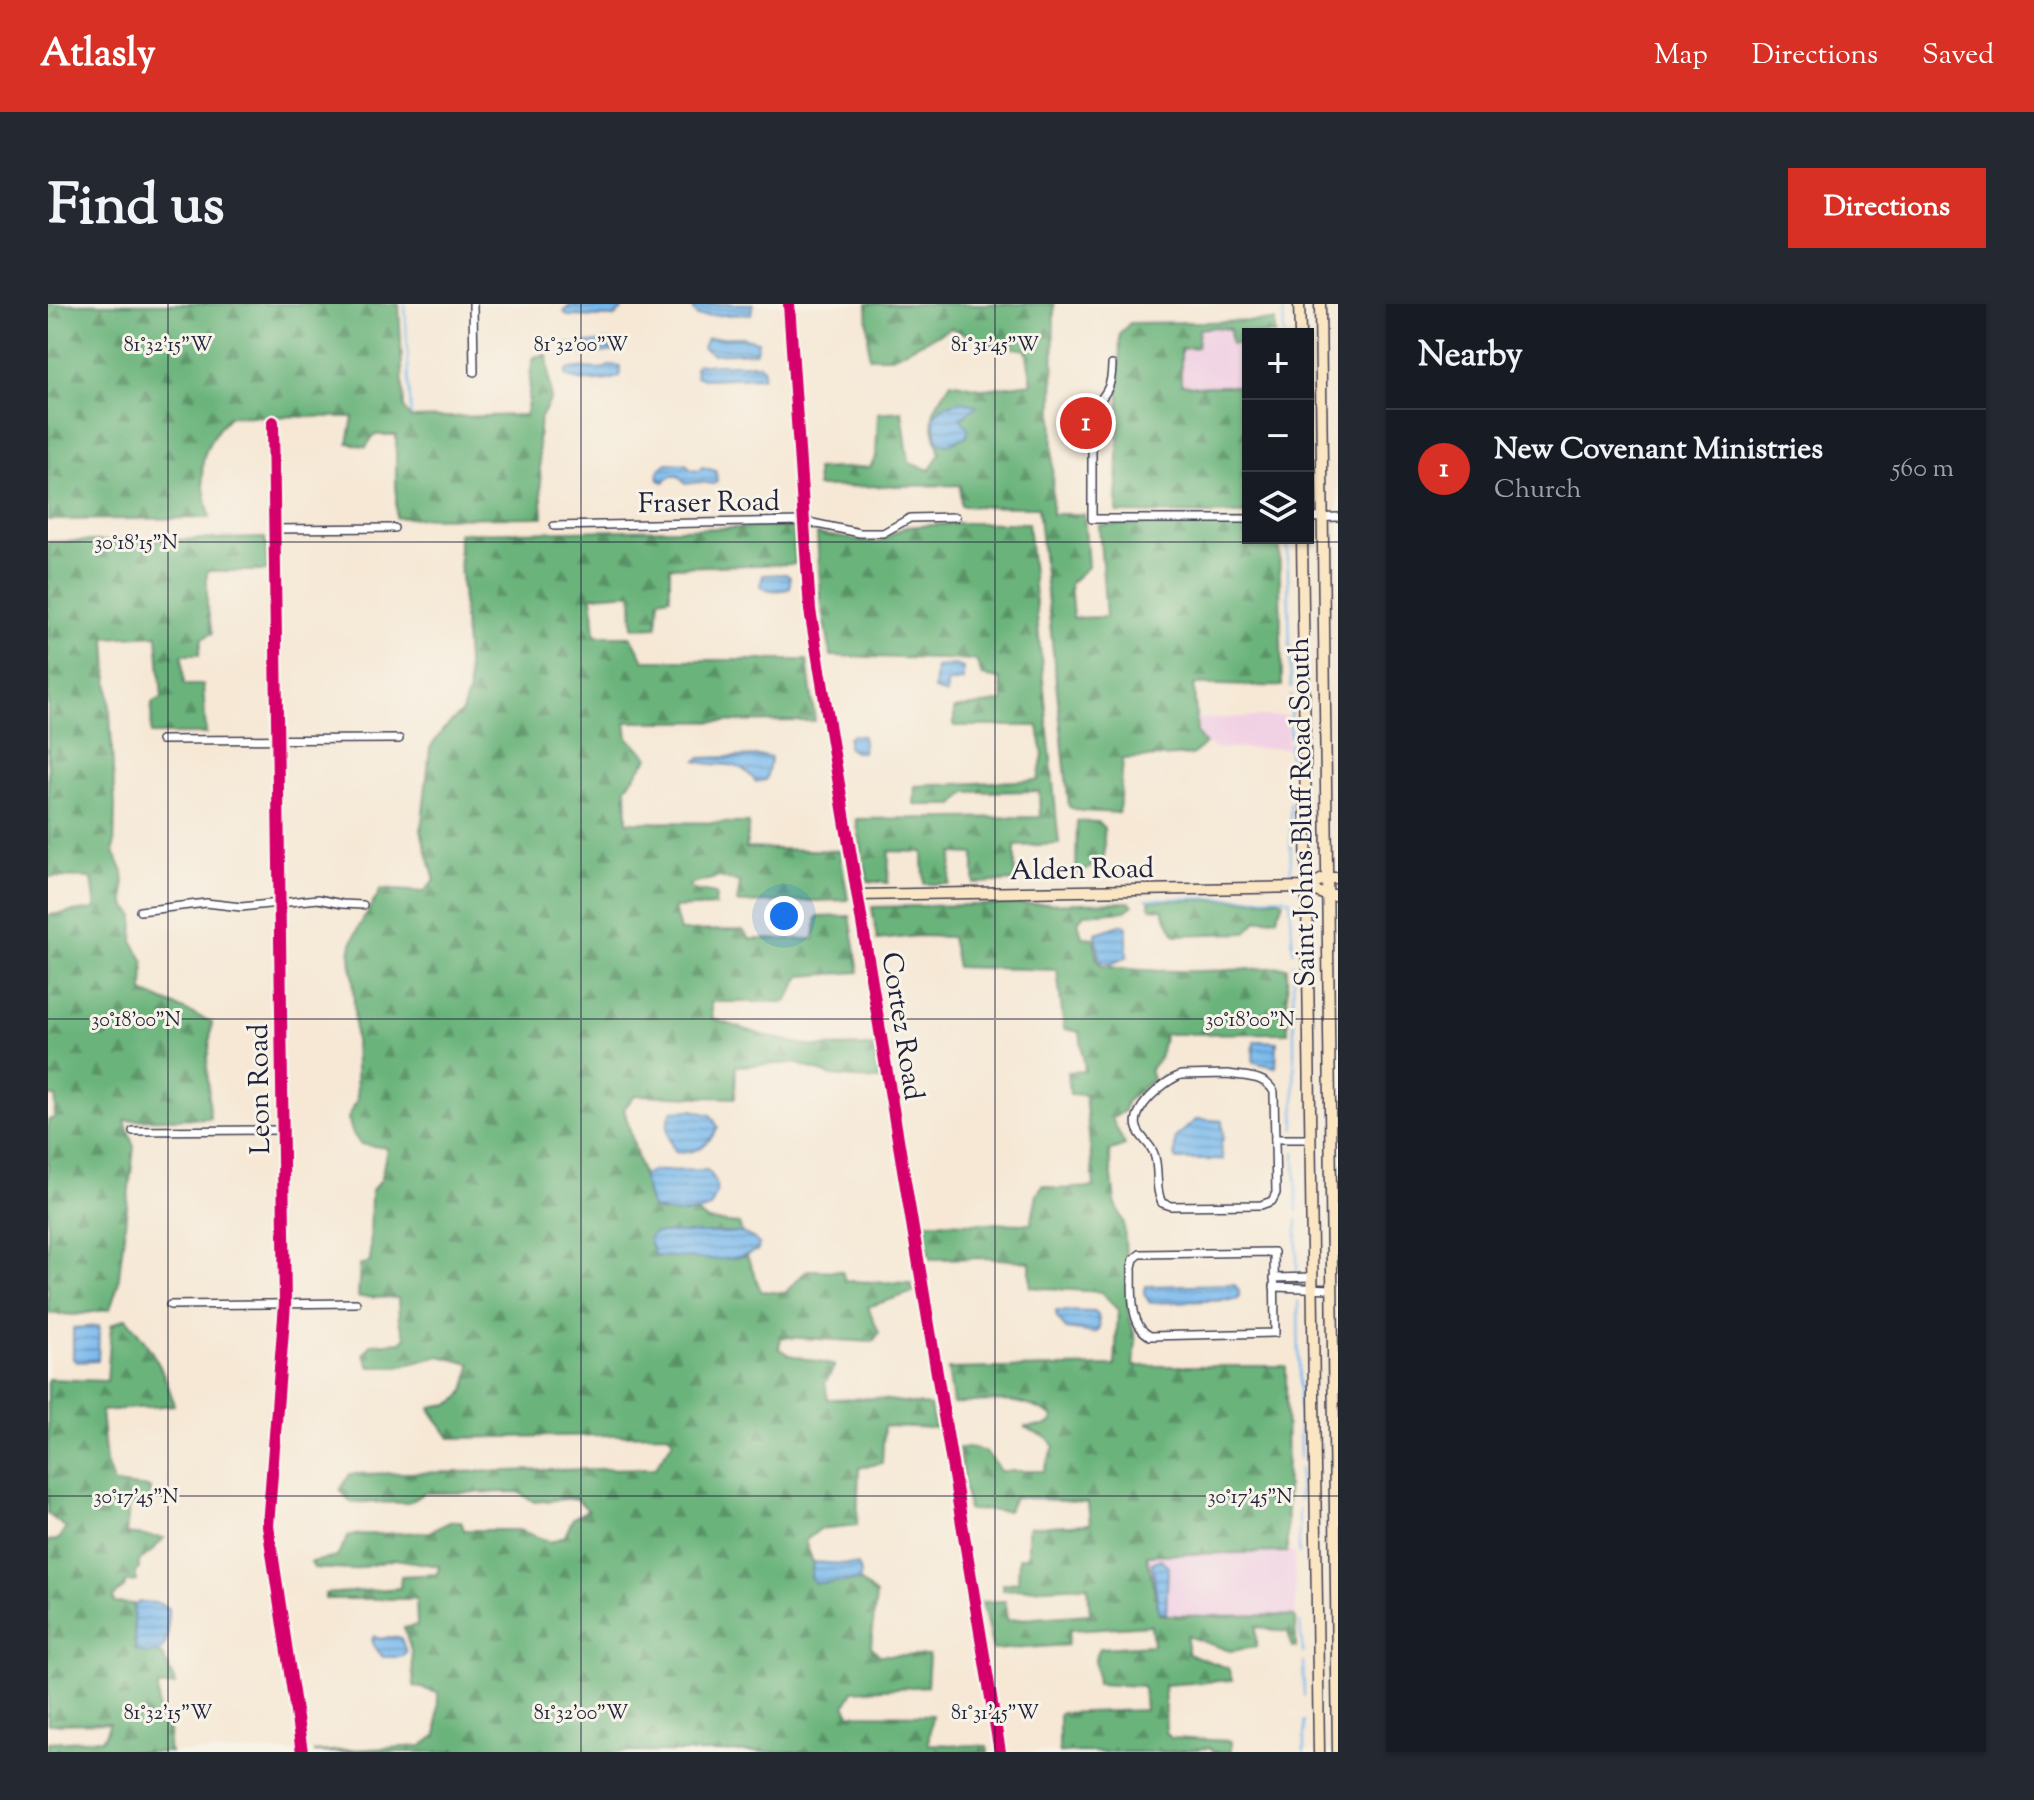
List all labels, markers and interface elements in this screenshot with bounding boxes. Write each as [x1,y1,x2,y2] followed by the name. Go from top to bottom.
[40,29,156,83] text: Atlasly
[1654,36,1708,76] text: Map
[1752,36,1878,76] text: Directions
[1922,36,1994,76] text: Saved
[48,168,224,249] text: Find us
[1788,168,1986,248] button: Directions
[1242,328,1314,544] map controls
[1242,328,1314,400] button: +
[124,332,212,361] text: 81°32'15"W
[534,332,628,361] text: 81°32'00"W
[951,332,1039,361] text: 81°31'45"W
[1418,332,1523,381] text: Nearby
[1060,393,1112,453] pin: 1
[1242,400,1314,472] button: −
[1494,429,1823,472] text: New Covenant Ministries
[1440,451,1448,488] text: 1
[1891,451,1954,488] text: 560 m
[1242,472,1314,544] button: layers
[1494,472,1582,509] text: Church
[638,483,781,525] street label: Fraser Road
[94,530,178,559] text: 30°18'15"N
[1281,637,1327,987] street label: Saint Johns Bluff Road South
[1010,850,1155,892] street label: Alden Road
[764,896,804,936] your location
[870,949,933,1104] street label: Cortez Road
[91,1007,181,1036] text: 30°18'00"N
[1205,1007,1295,1036] text: 30°18'00"N
[240,1023,282,1155] street label: Leon Road
[94,1484,178,1513] text: 30°17'45"N
[1208,1484,1292,1513] text: 30°17'45"N
[124,1700,212,1729] text: 81°32'15"W
[534,1700,628,1729] text: 81°32'00"W
[951,1700,1039,1729] text: 81°31'45"W

